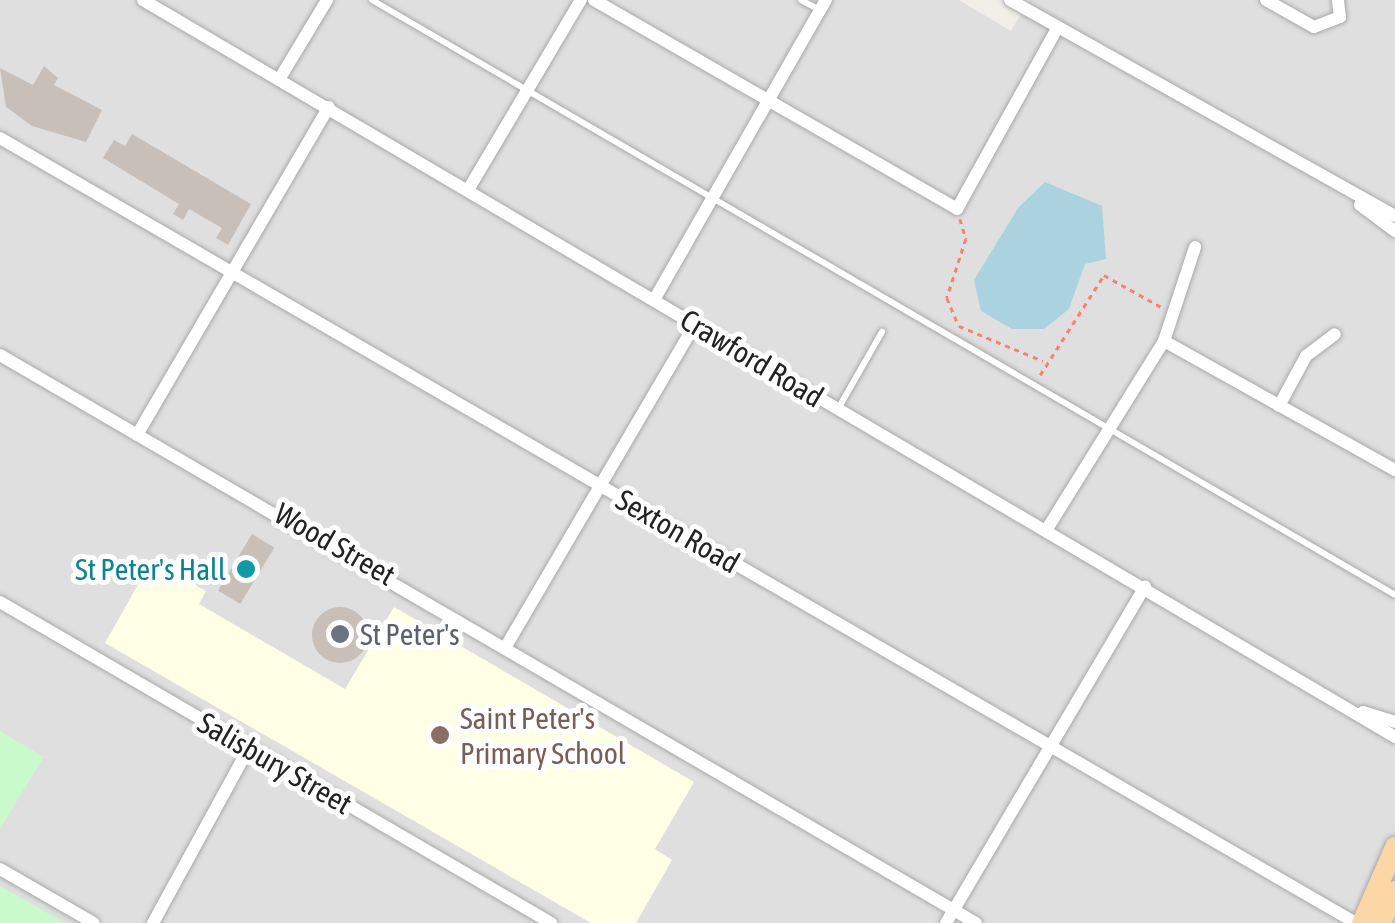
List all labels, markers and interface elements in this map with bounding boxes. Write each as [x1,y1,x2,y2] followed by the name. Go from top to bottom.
[674,301,830,415] street label: Crawford Road
[610,481,746,581] street label: Sexton Road
[268,495,402,593] street label: Wood Street
[75,551,226,587] place label: St Peter's Hall
[235,558,257,580] marker: St Peter's Hall
[360,616,460,652] place label: St Peter's
[329,623,351,645] marker: St Peter's
[460,700,626,770] place label: Saint Peter's Primary School
[192,704,358,822] street label: Salisbury Street
[429,724,451,746] marker: Saint Peter's Primary School

